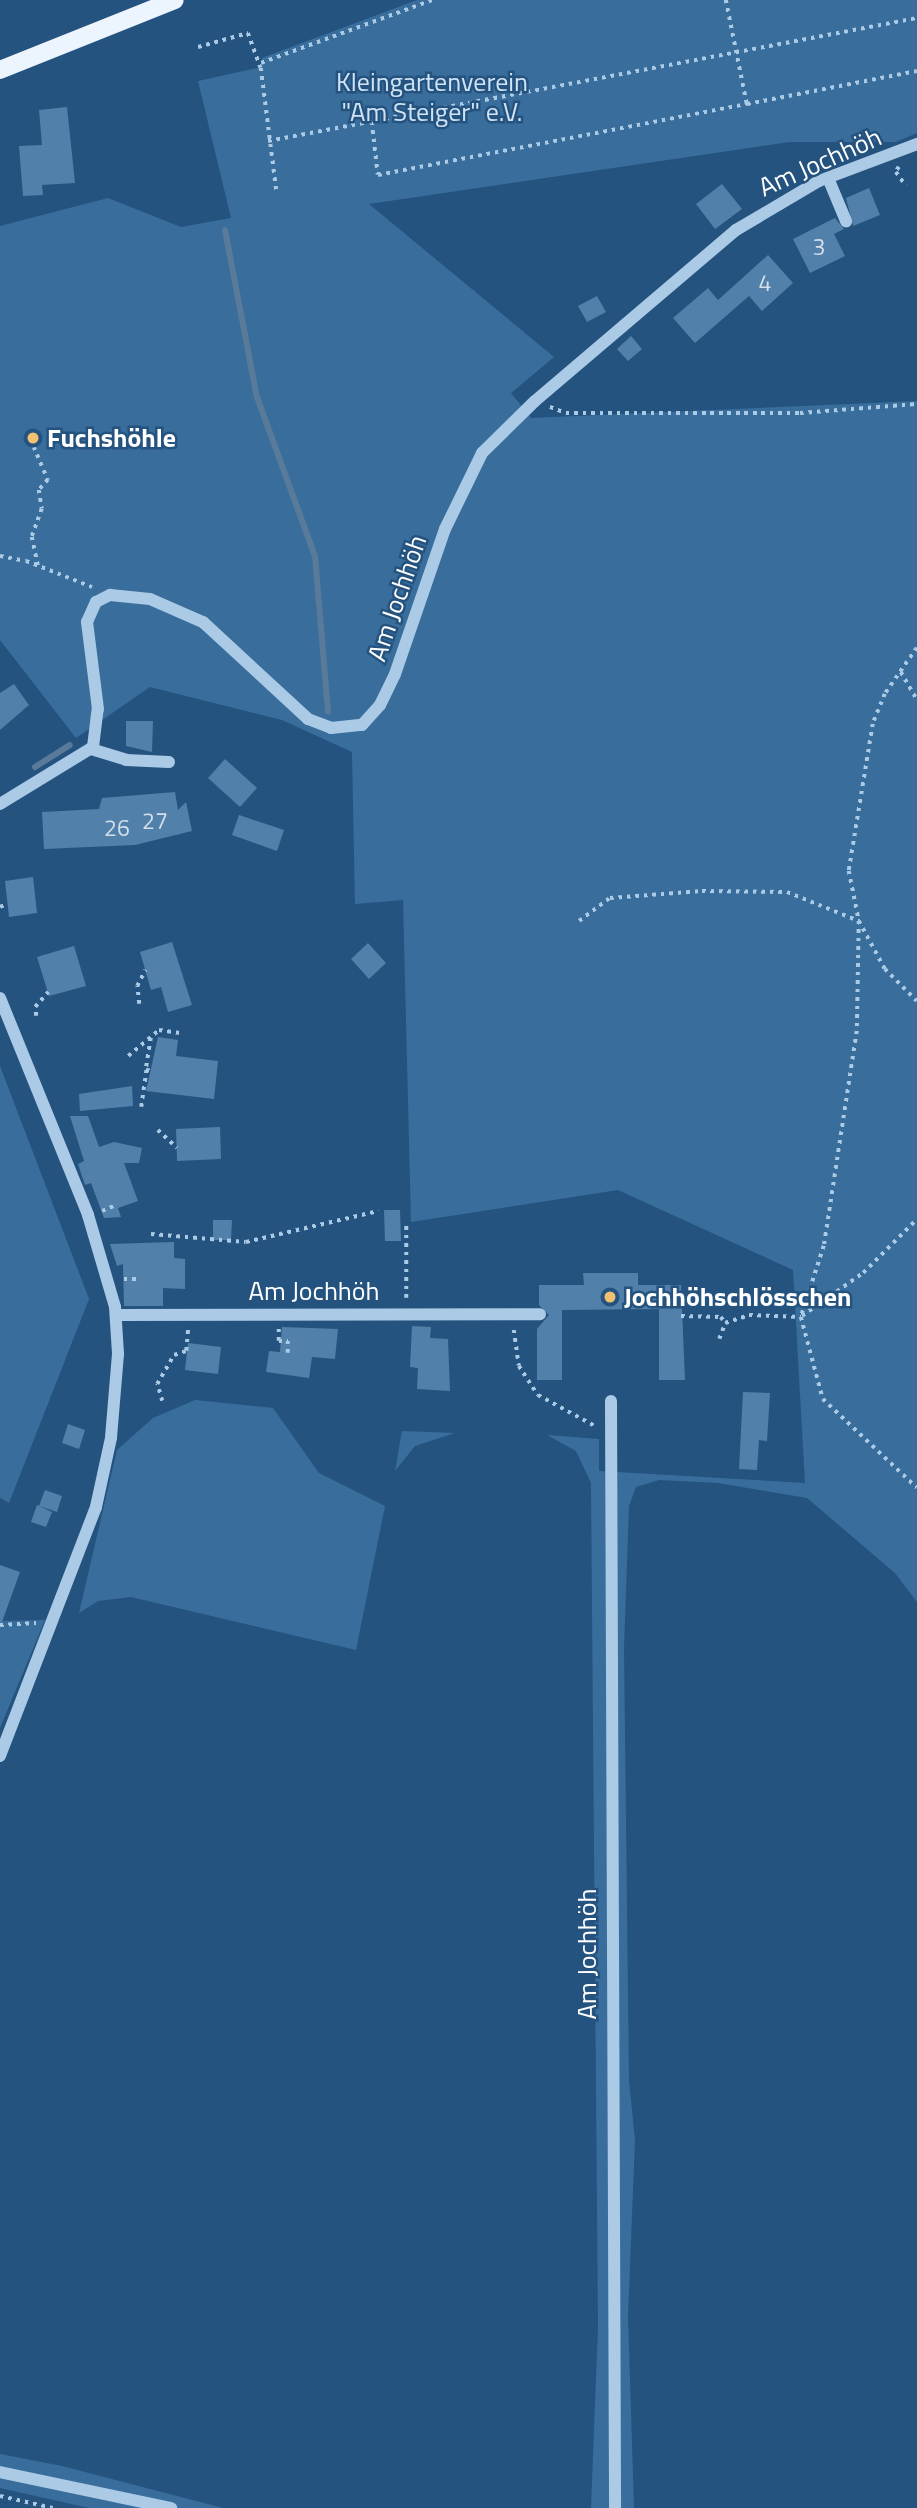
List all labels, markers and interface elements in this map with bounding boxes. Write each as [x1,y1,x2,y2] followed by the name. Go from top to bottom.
[336,66,528,128] park label: Kleingartenverein "Am Steiger" e.V.
[754,121,886,203] street label: Am Jochhöh
[813,233,825,261] house number: 3
[759,269,771,297] house number: 4
[47,422,176,454] place label: Fuchshöhle
[25,430,41,446] marker: Fuchshöhle
[361,531,433,665] street label: Am Jochhöh
[142,807,168,835] house number: 27
[104,814,130,842] house number: 26
[248,1275,380,1307] street label: Am Jochhöh
[624,1281,851,1313] place label: Jochhöhschlösschen
[602,1289,618,1305] marker: Jochhöhschlösschen
[571,1888,603,2020] street label: Am Jochhöh

